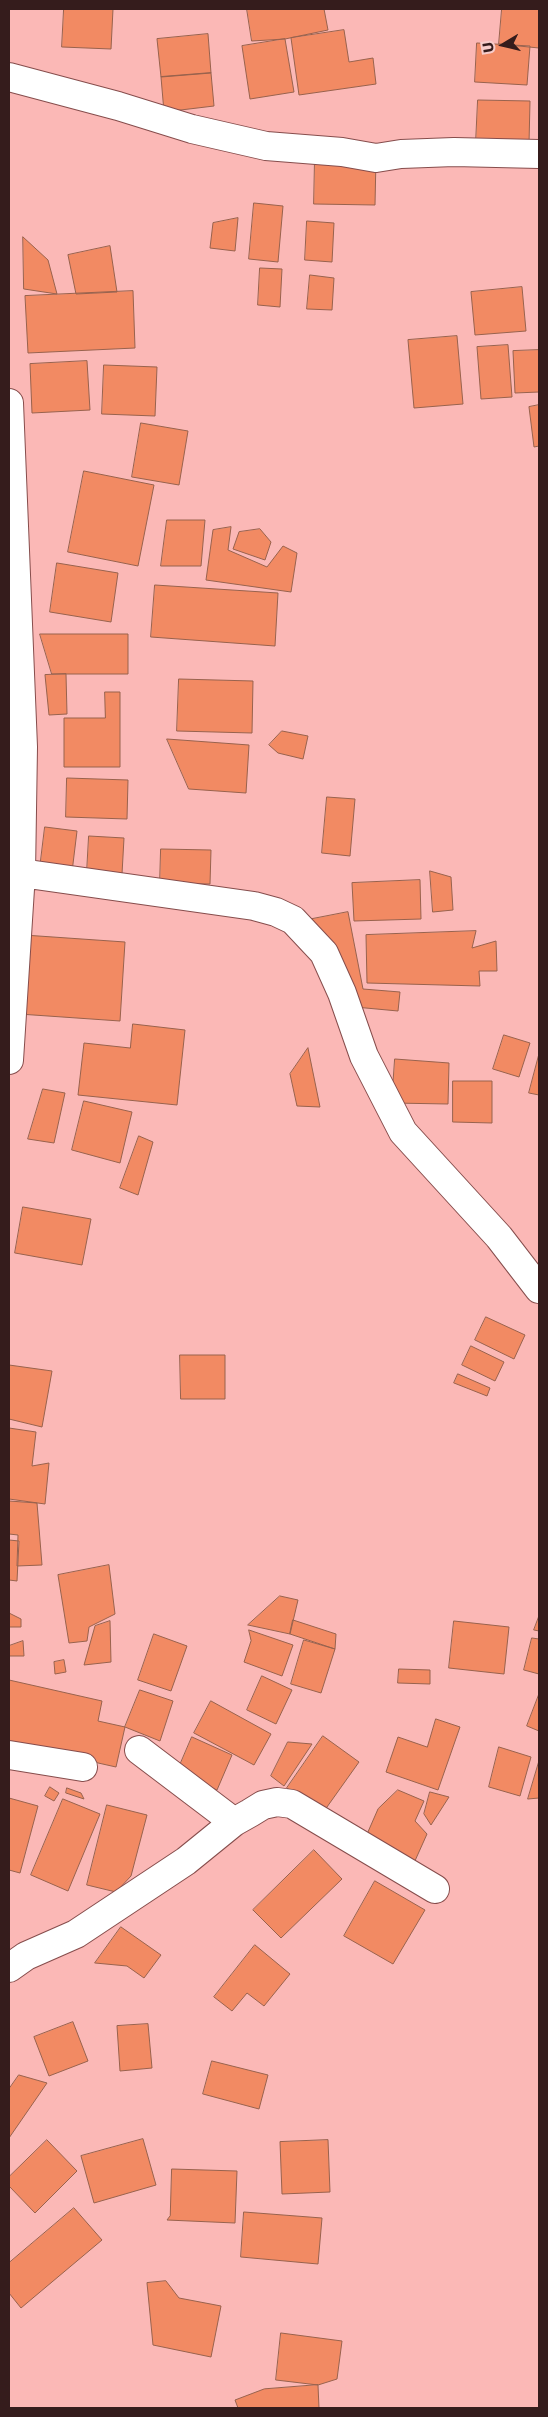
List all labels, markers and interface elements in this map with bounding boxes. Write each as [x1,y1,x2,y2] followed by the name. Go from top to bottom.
[478,20,528,70] north arrow
[479,40,497,54] text: U

